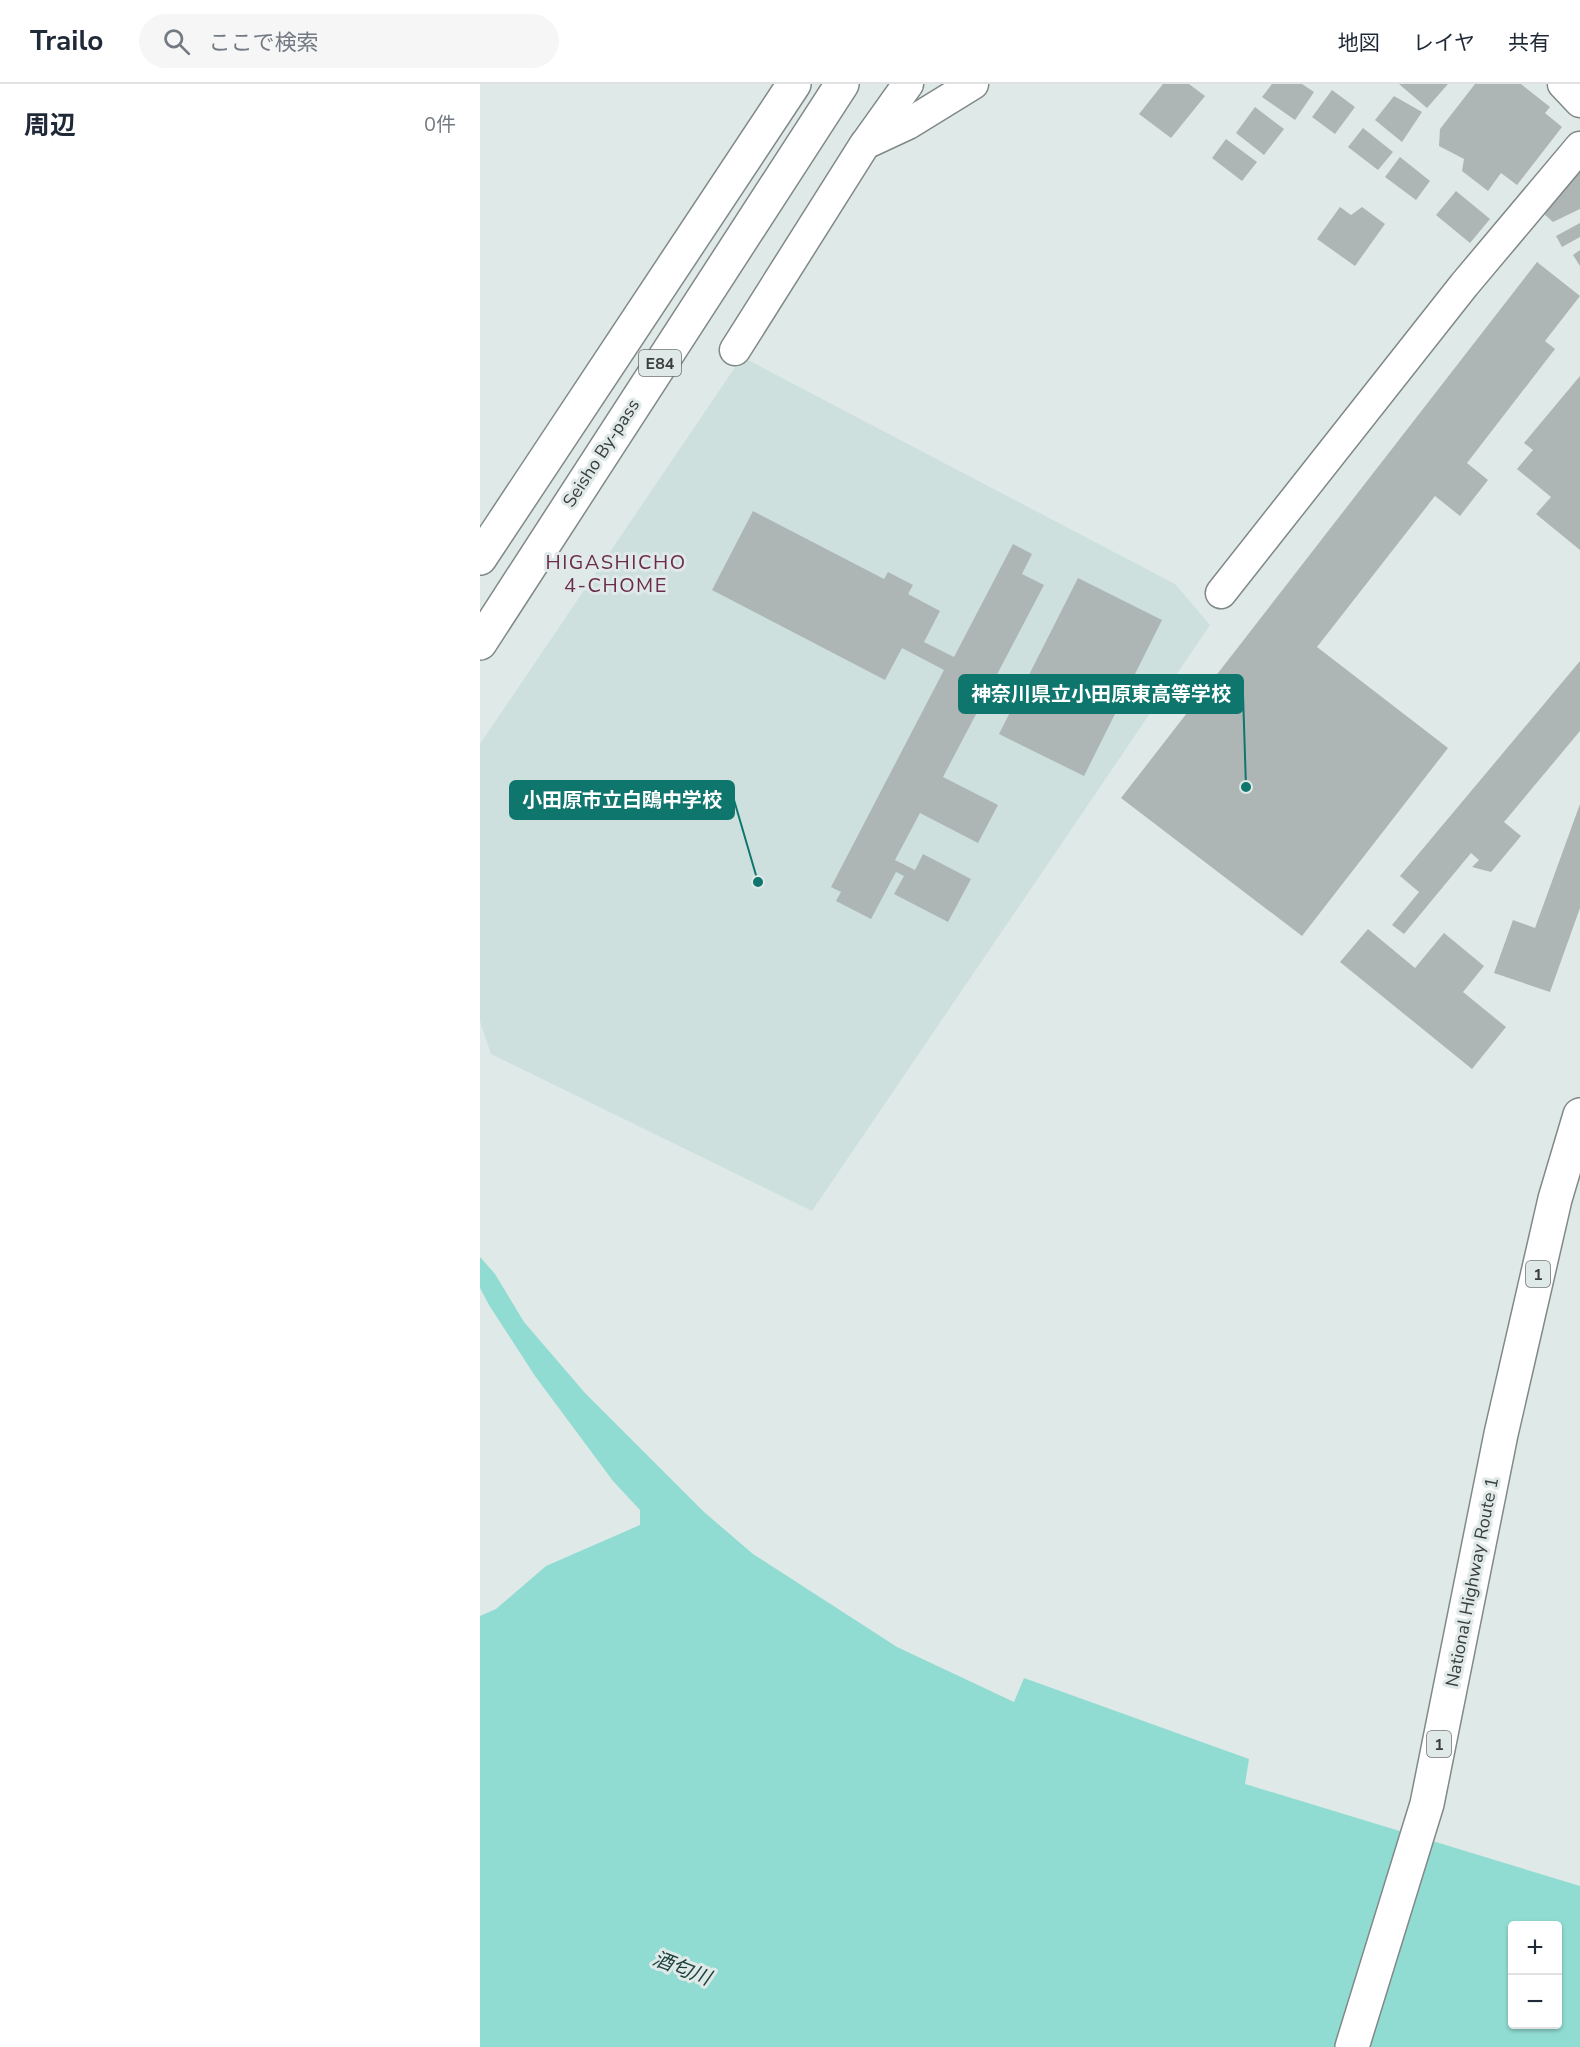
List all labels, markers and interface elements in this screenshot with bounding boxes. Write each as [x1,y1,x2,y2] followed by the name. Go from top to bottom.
[139,14,559,68] search box
[30,22,103,60] text: Trailo
[160,25,193,58] icon: search
[208,28,318,58] text: ここで検索
[1338,29,1380,57] text: 地図
[1413,29,1475,57] text: レイヤ
[1508,29,1550,57] text: 共有
[24,108,76,143] text: 周辺
[424,111,456,138] text: 0件
[639,350,681,376] road number: E84
[557,394,645,512] street label: Seisho By-pass
[546,549,686,599] district label: HIGASHICHO 4-CHOME
[959,675,1243,713] callout: 神奈川県立小田原東高等学校
[971,681,1231,708] text: 神奈川県立小田原東高等学校
[510,781,734,819] callout: 小田原市立白鴎中学校
[522,787,722,814] text: 小田原市立白鴎中学校
[1526,1261,1550,1287] road number: 1
[1440,1475,1504,1689] street label: National Highway Route 1
[1427,1731,1451,1757] road number: 1
[1508,1921,1562,2029] map controls
[1508,1921,1562,1975] button: +
[649,1945,717,1993] water label: 酒匂川
[1508,1975,1562,2029] button: −

